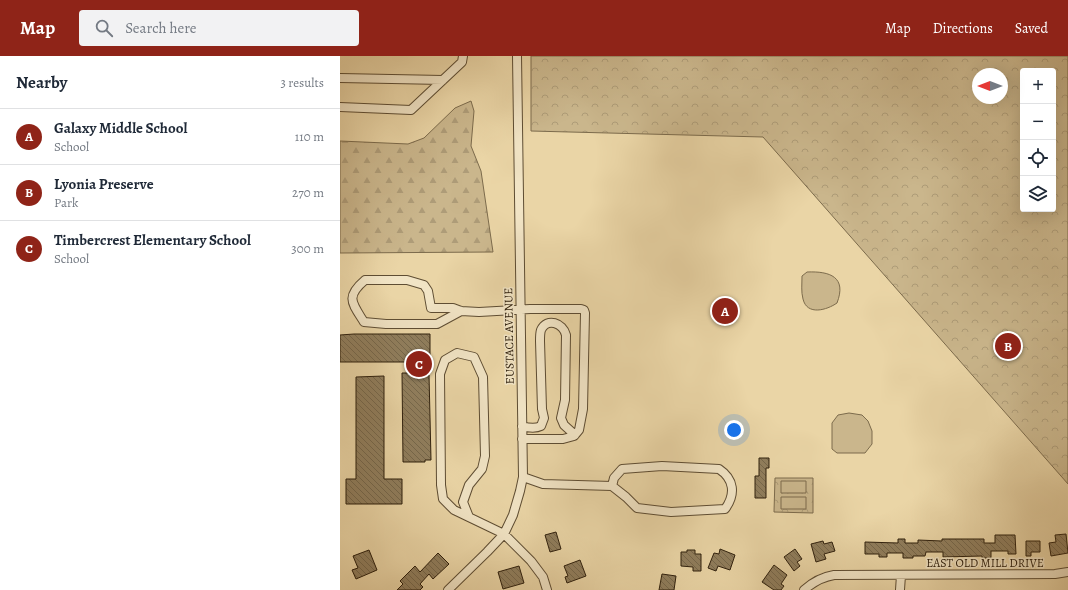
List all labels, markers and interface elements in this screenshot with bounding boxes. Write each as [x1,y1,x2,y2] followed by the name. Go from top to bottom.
[79,10,359,46] search box
[20,15,55,41] text: Map
[93,17,115,39] icon: search
[125,18,197,38] text: Search here
[885,19,911,38] text: Map
[933,19,993,38] text: Directions
[1015,19,1048,38] text: Saved
[972,68,1008,104] north arrow
[1020,68,1056,212] map controls
[1020,68,1056,104] button: +
[16,71,67,94] text: Nearby
[280,74,324,91] text: 3 results
[1020,104,1056,140] button: −
[54,118,187,138] text: Galaxy Middle School
[25,128,33,145] text: A
[295,128,324,145] text: 110 m
[54,138,89,155] text: School
[1020,140,1056,176] button: locate
[54,174,154,194] text: Lyonia Preserve
[1020,176,1056,212] button: layers
[25,184,33,201] text: B
[292,184,324,201] text: 270 m
[54,194,78,211] text: Park
[54,230,251,250] text: Timbercrest Elementary School
[25,240,33,257] text: C
[291,240,324,257] text: 300 m
[54,250,89,267] text: School
[500,288,518,384] street label: EUSTACE AVENUE
[712,296,738,326] pin: A
[995,331,1021,361] pin: B
[406,349,432,379] pin: C
[724,420,744,440] your location
[926,555,1044,571] street label: EAST OLD MILL DRIVE

